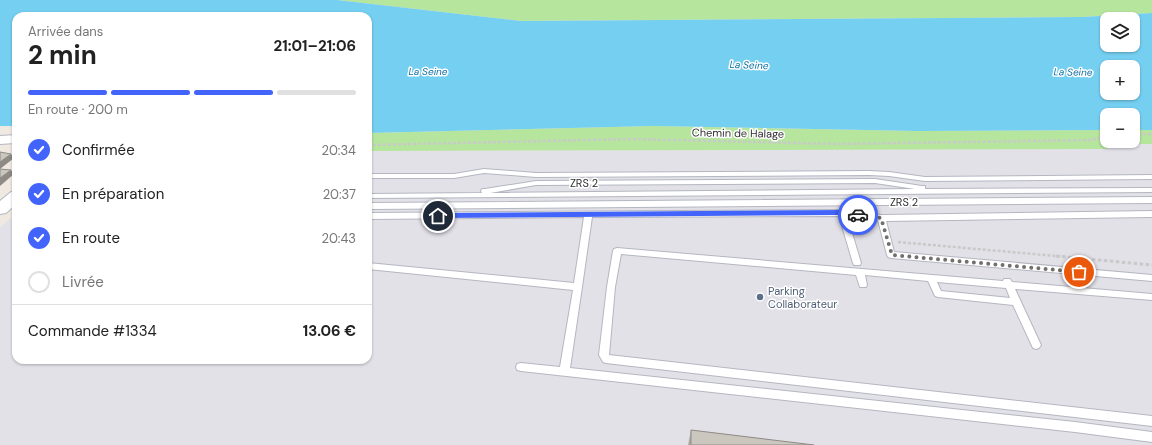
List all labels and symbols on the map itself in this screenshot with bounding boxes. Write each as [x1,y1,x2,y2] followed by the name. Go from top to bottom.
[729,58,769,72] water label: La Seine
[409,65,448,78] water label: La Seine
[1053,65,1093,79] water label: La Seine
[692,125,784,141] street label: Chemin de Halage
[570,176,598,190] street label: ZRS 2
[838,195,878,235] courier
[890,195,918,209] street label: ZRS 2
[421,199,455,233] pin
[1062,255,1096,289] pin
[768,284,837,311] place label: Parking Collaborateur
[755,292,765,302] marker: Parking Collaborateur

